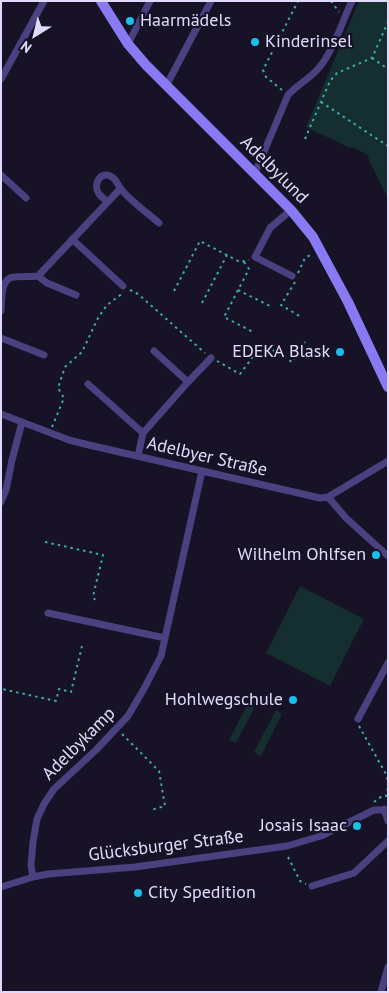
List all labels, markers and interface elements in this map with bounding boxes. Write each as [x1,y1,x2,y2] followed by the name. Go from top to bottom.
[10,10,60,60] north arrow
[140,10,231,32] place label: Haarmädels
[124,15,136,27] marker: Haarmädels
[265,31,352,53] place label: Kinderinsel
[249,36,261,48] marker: Kinderinsel
[17,37,35,57] text: N
[236,132,312,208] street label: Adelbylund
[232,341,330,363] place label: EDEKA Blask
[334,346,346,358] marker: EDEKA Blask
[145,433,269,481] street label: Adelbyer Straße
[238,544,366,566] place label: Wilhelm Ohlfsen
[370,549,382,561] marker: Wilhelm Ohlfsen
[165,689,283,711] place label: Hohlwegschule
[287,694,299,706] marker: Hohlwegschule
[38,703,120,785] street label: Adelbykamp
[260,815,347,837] place label: Josais Isaac
[351,820,363,832] marker: Josais Isaac
[87,826,245,866] street label: Glücksburger Straße
[148,882,256,904] place label: City Spedition
[132,887,144,899] marker: City Spedition

